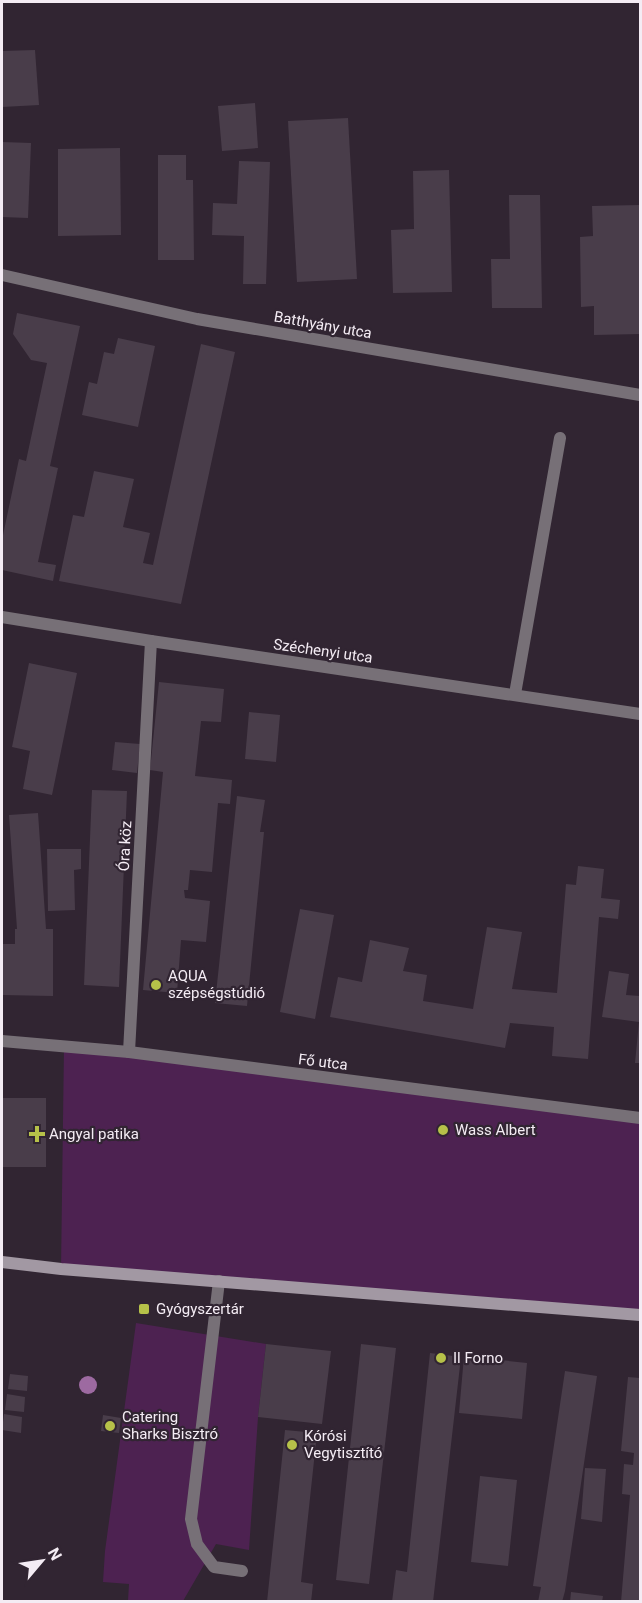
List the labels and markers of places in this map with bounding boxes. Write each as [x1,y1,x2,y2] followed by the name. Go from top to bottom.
[168,967,265,1002] place label: AQUA szépségstúdió
[149,978,163,992] marker: AQUA szépségstúdió
[455,1121,536,1139] place label: Wass Albert
[436,1123,450,1137] marker: Wass Albert
[49,1125,139,1143] place label: Angyal patika
[30,1127,44,1141] marker: Angyal patika
[156,1300,244,1318] place label: Gyógyszertár
[137,1302,151,1316] marker: Gyógyszertár
[453,1349,503,1367] place label: Il Forno
[434,1351,448,1365] marker: Il Forno
[122,1408,218,1443] place label: Catering Sharks Bisztró
[103,1419,117,1433] marker: Catering Sharks Bisztró
[304,1427,382,1462] place label: Kórósi Vegytisztító
[285,1438,299,1452] marker: Kórósi Vegytisztító

